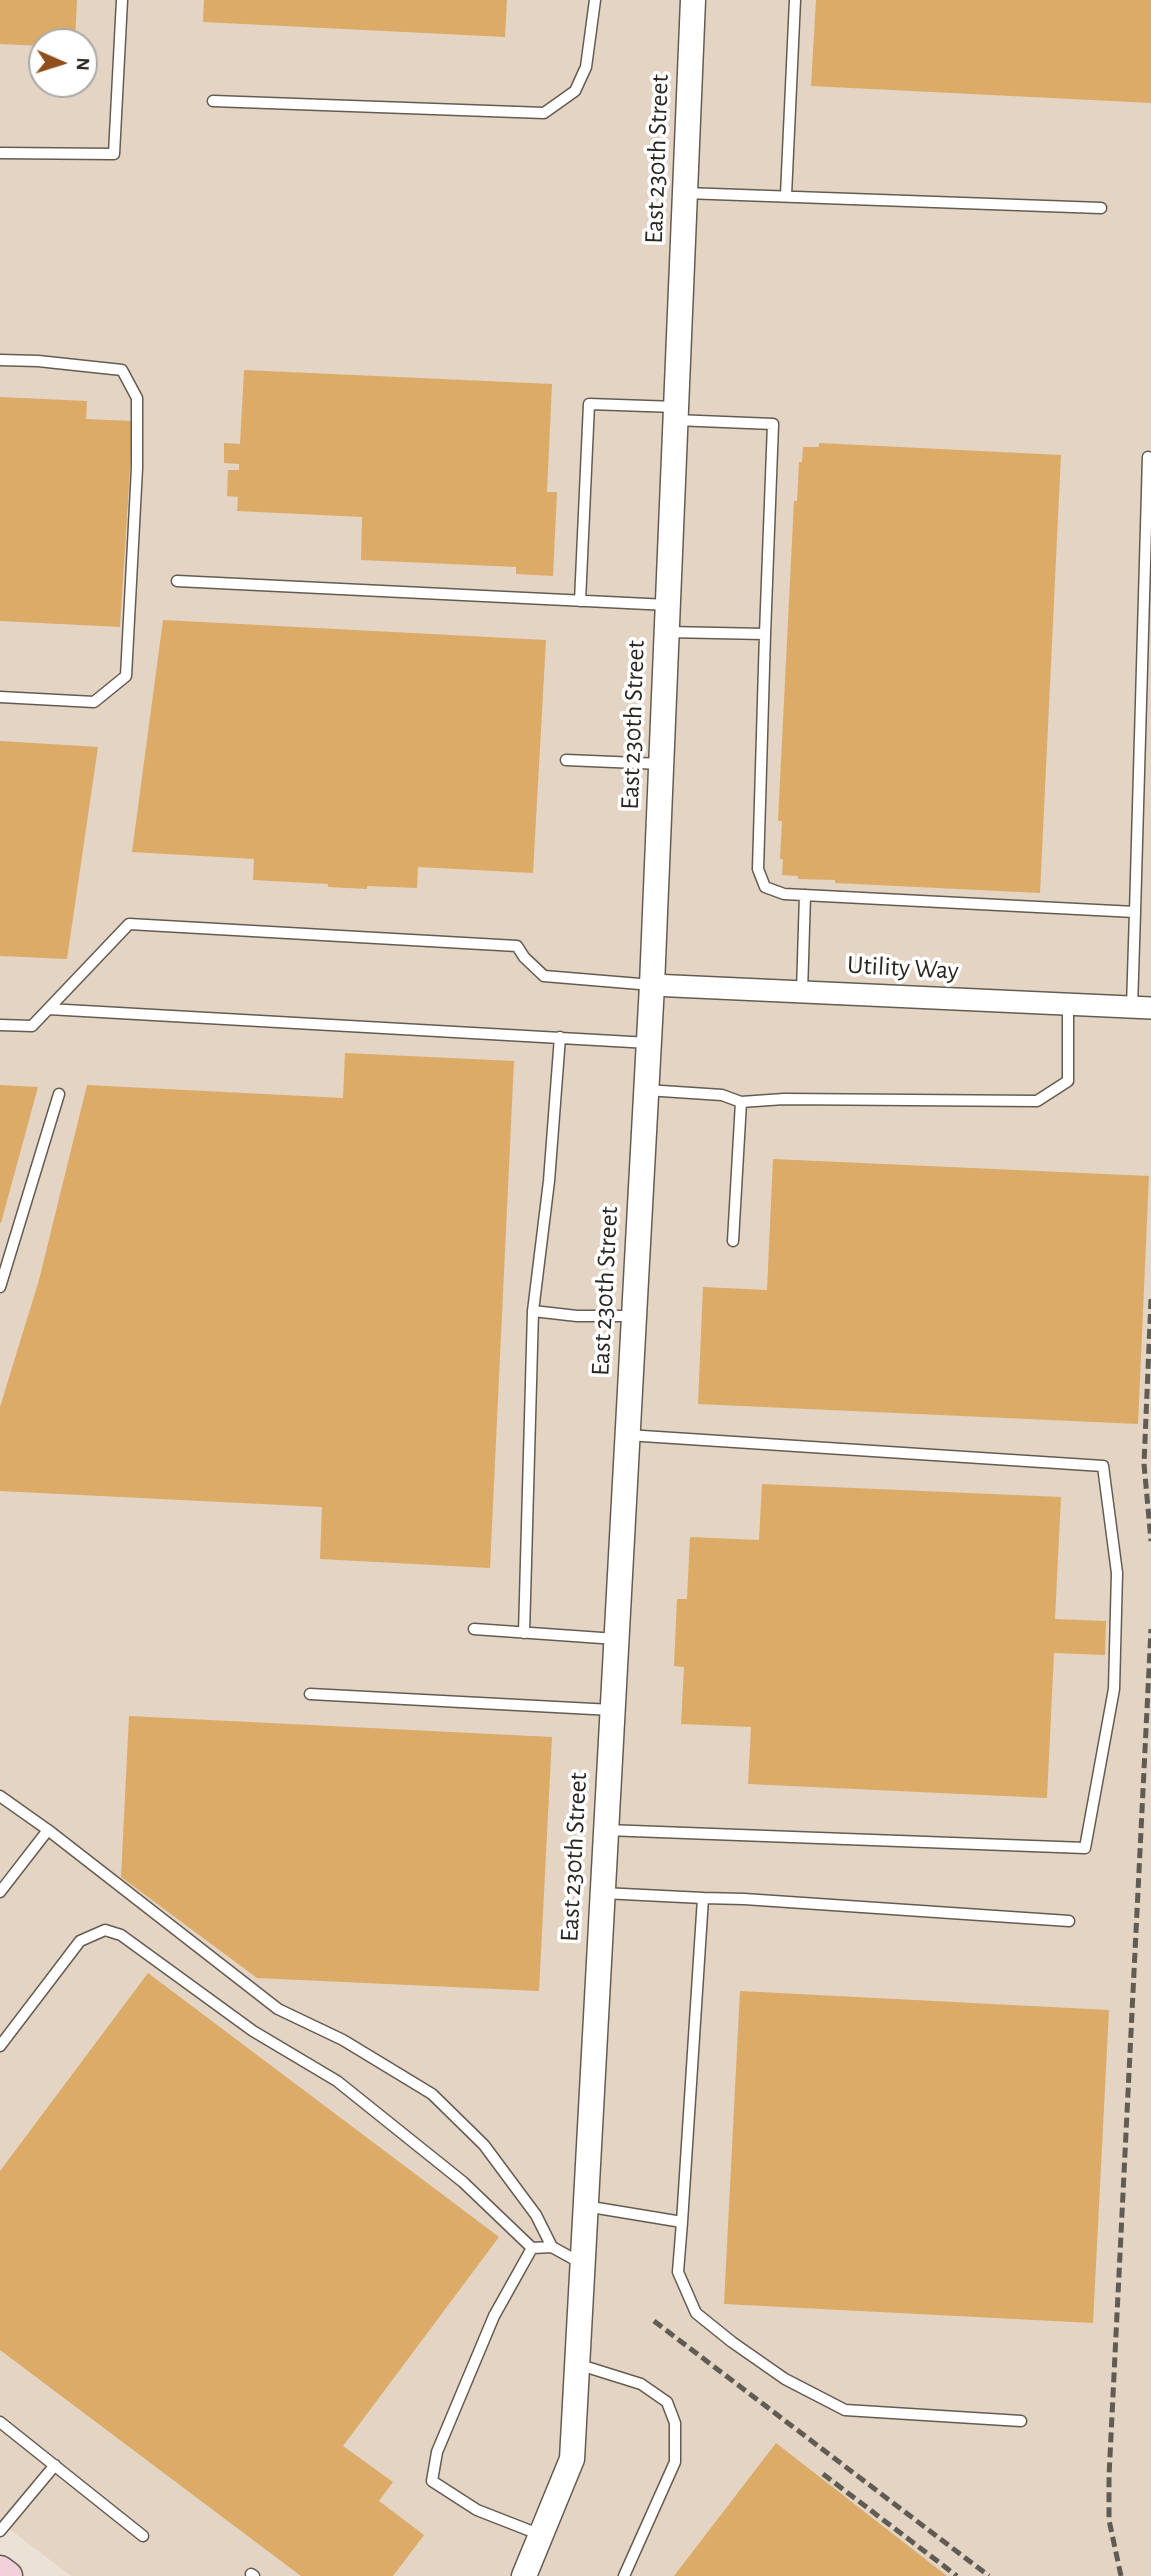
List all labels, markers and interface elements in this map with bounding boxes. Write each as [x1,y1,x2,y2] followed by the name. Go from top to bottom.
[28,28,98,98] north arrow
[73,57,92,71] text: N
[638,74,676,244] street label: East 230th Street
[614,640,652,810] street label: East 230th Street
[846,949,960,987] street label: Utility Way
[585,1205,625,1377] street label: East 230th Street
[554,1771,594,1943] street label: East 230th Street

